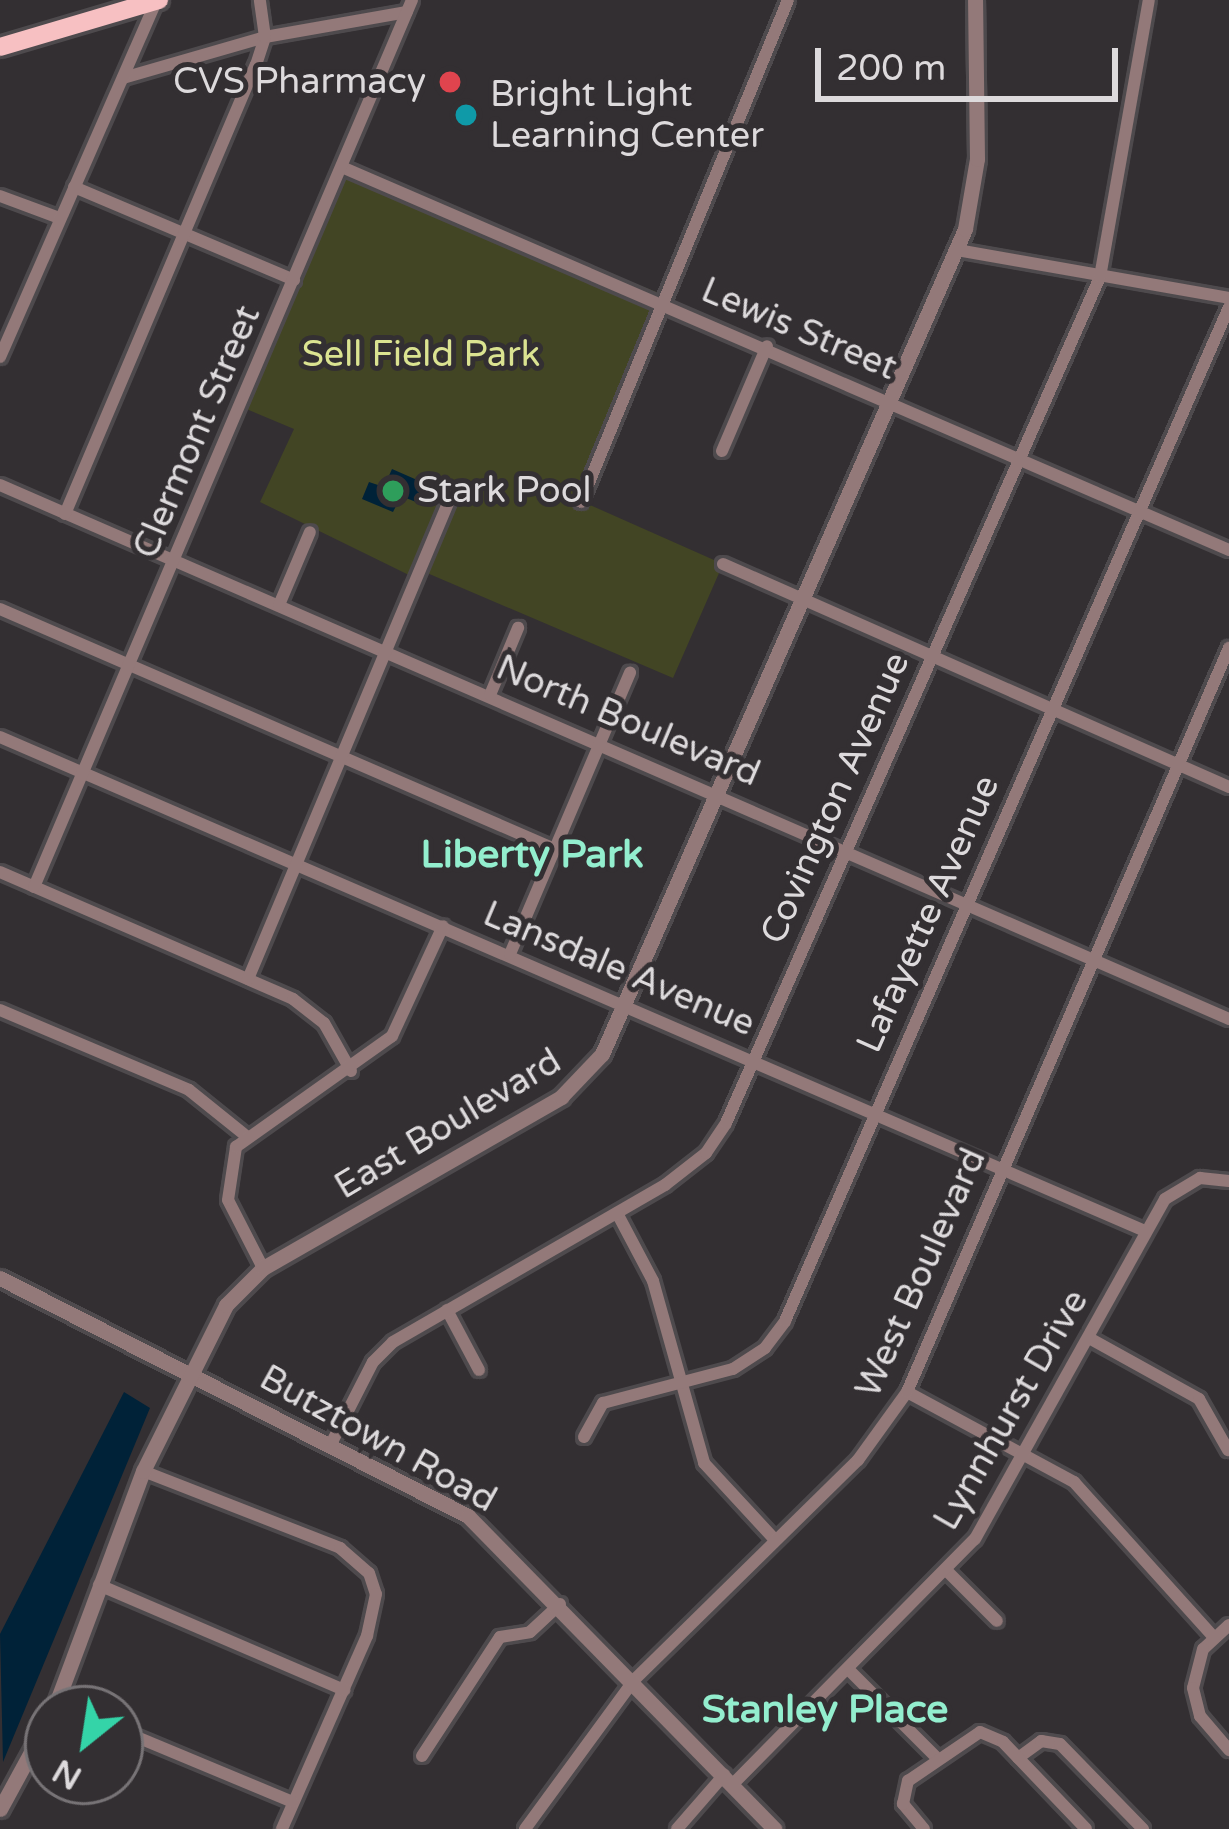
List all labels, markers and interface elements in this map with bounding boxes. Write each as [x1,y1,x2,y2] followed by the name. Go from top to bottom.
[821,24,1124,98] scale bar
[836,47,946,90] text: 200 m
[173,60,426,104] place label: CVS Pharmacy
[437,69,463,95] marker: CVS Pharmacy
[490,72,764,157] place label: Bright Light Learning Center
[453,102,479,128] marker: Bright Light Learning Center
[695,268,903,390] street label: Lewis Street
[124,299,270,565] street label: Clermont Street
[302,333,540,377] park label: Sell Field Park
[417,469,592,513] place label: Stark Pool
[380,478,406,504] marker: Stark Pool
[490,646,766,796] street label: North Boulevard
[751,646,919,950] street label: Covington Avenue
[847,769,1009,1059] street label: Lafayette Avenue
[421,832,643,878] district label: Liberty Park
[477,892,761,1046] street label: Lansdale Avenue
[327,1040,569,1208] street label: East Boulevard
[847,1142,995,1404] street label: West Boulevard
[925,1282,1097,1538] street label: Lynnhurst Drive
[252,1356,504,1522] street label: Butztown Road
[24,1685,144,1805] north arrow
[702,1687,948,1733] district label: Stanley Place
[46,1750,88,1798] text: N

